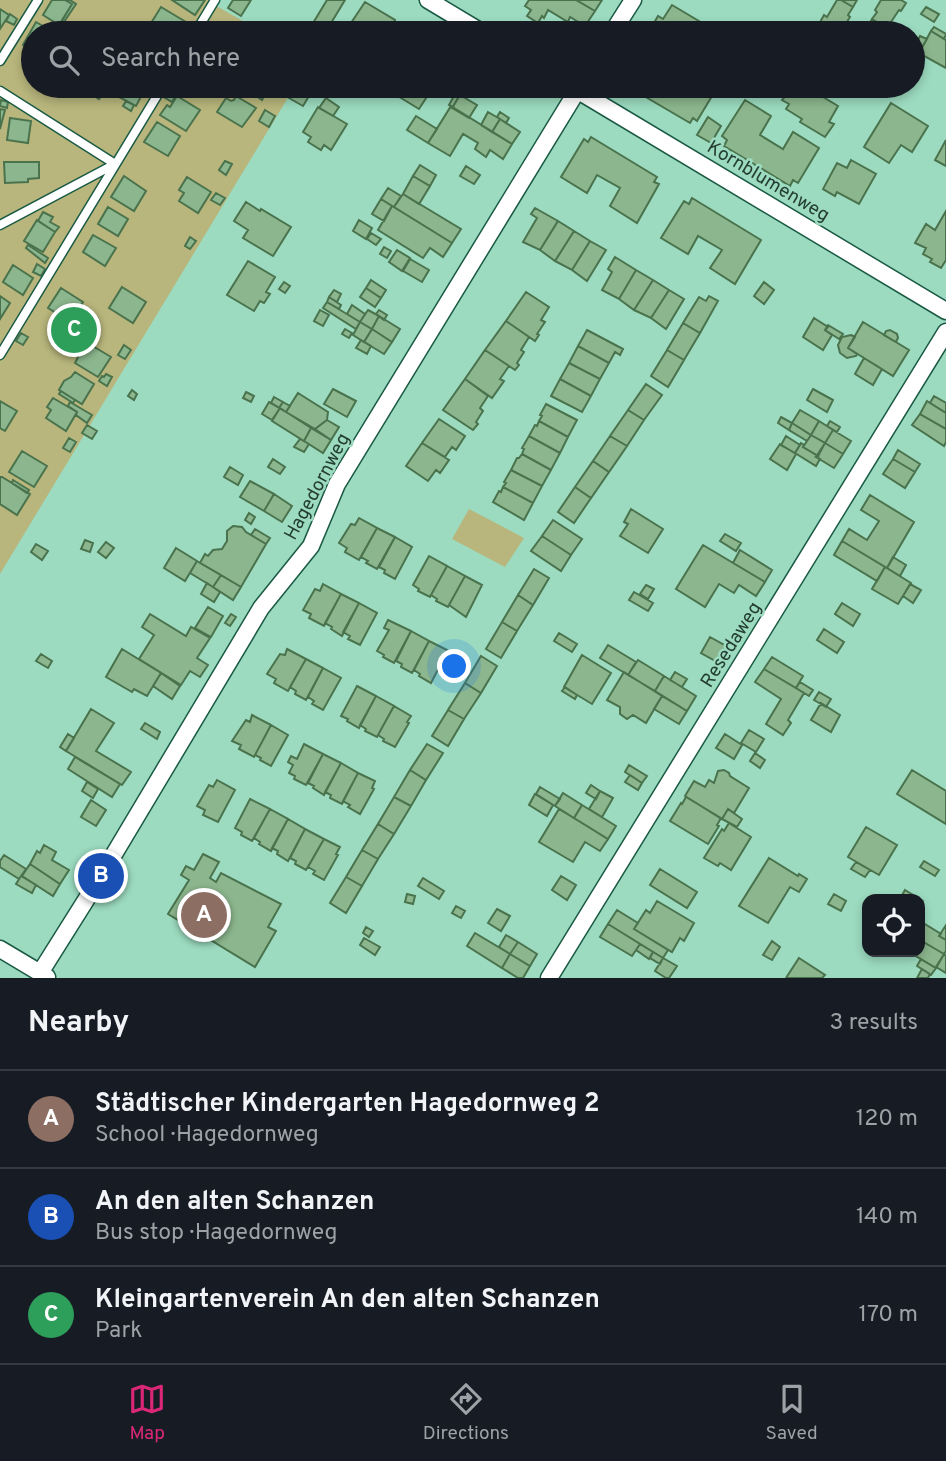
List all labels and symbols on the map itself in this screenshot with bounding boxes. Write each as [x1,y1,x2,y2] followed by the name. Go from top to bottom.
[702,136,834,228] street label: Kornblumenweg
[51,304,97,356] pin: C
[280,429,356,545] street label: Hagedornweg
[696,598,767,692] street label: Resedaweg
[437,649,471,683] your location
[78,850,124,902] pin: B
[181,889,227,941] pin: A

